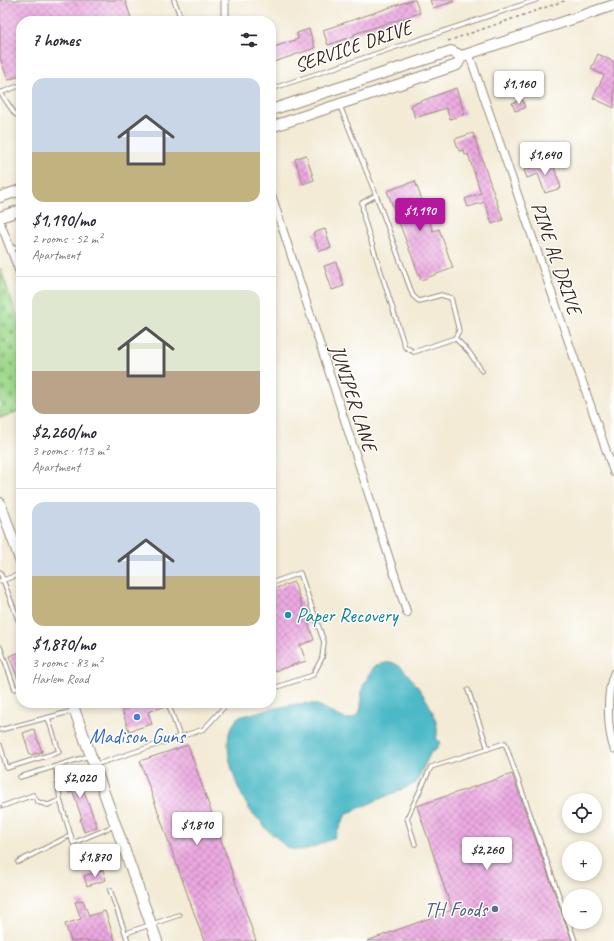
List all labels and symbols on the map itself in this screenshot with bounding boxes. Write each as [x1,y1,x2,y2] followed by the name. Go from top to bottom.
[291,14,418,78] street label: SERVICE DRIVE
[486,71,552,105] pin: $1,160
[512,142,578,176] pin: $1,640
[387,198,453,232] pin: $1,190
[526,199,588,320] street label: PINE AL DRIVE
[324,341,383,457] street label: JUNIPER LANE
[296,603,400,628] place label: Paper Recovery
[283,610,293,620] marker: Paper Recovery
[132,712,142,722] marker: Madison Guns
[89,724,187,749] place label: Madison Guns
[47,765,113,799] pin: $2,020
[164,812,230,846] pin: $1,810
[454,837,520,871] pin: $2,260
[62,844,128,878] pin: $1,870
[424,897,489,922] place label: TH Foods
[490,904,500,914] marker: TH Foods

